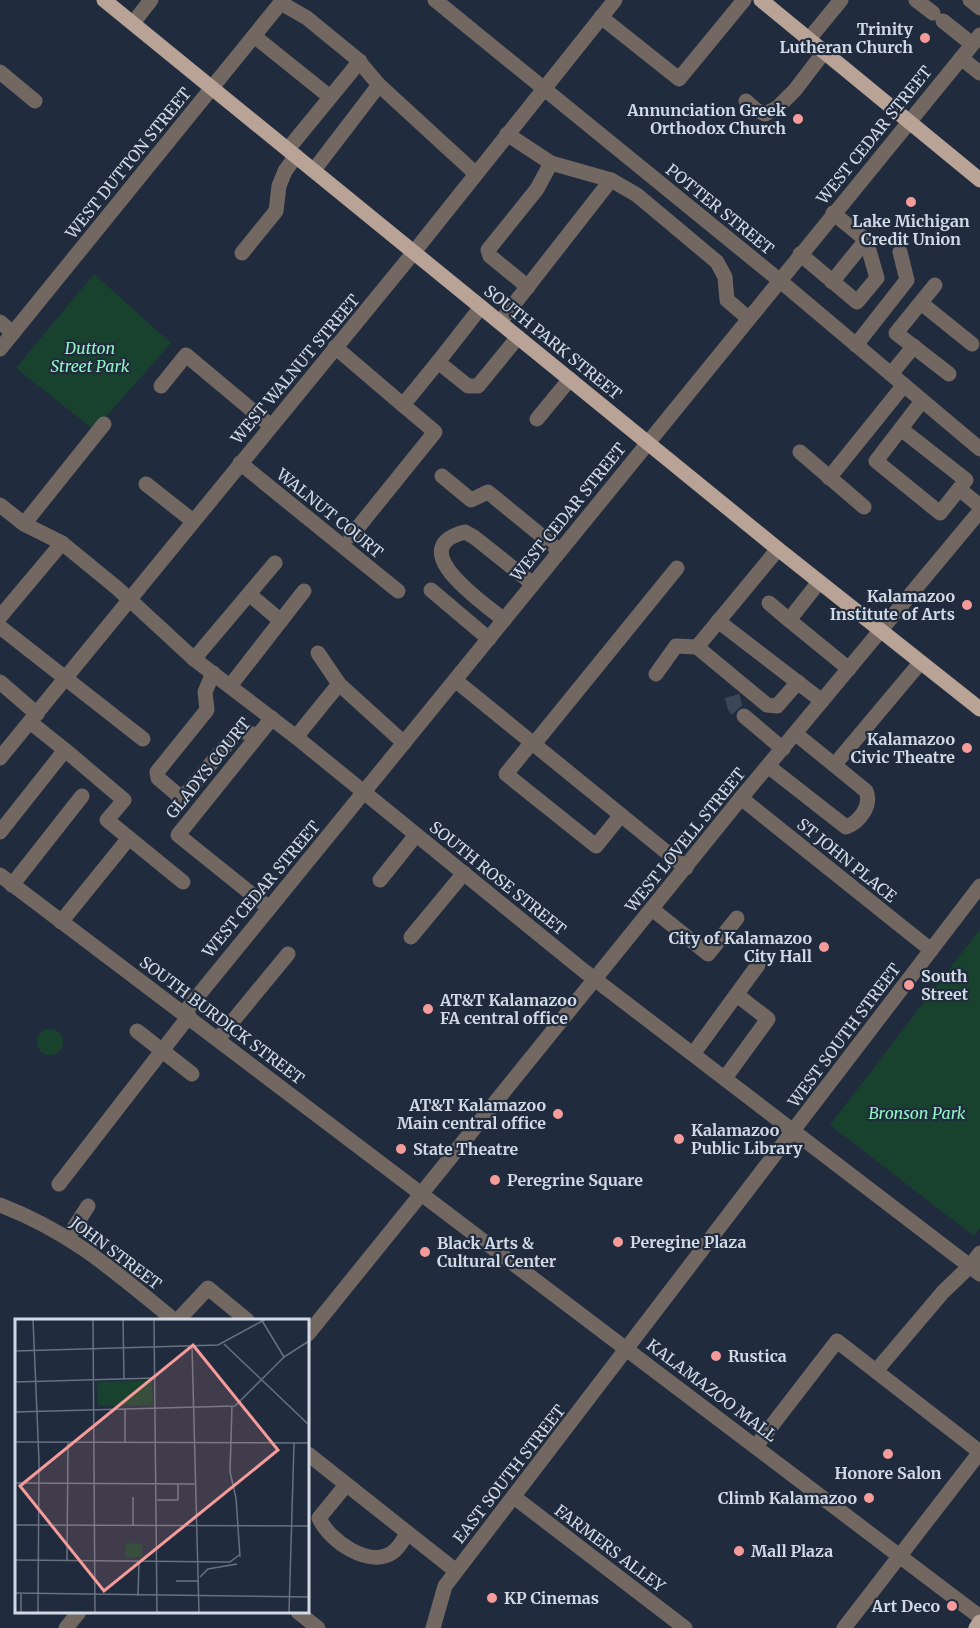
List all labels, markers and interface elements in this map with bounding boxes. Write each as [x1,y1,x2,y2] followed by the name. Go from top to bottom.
[780,19,914,57] place label: Trinity Lutheran Church
[918,31,932,45] marker: Trinity Lutheran Church
[811,62,936,209] street label: WEST CEDAR STREET
[60,83,195,243] street label: WEST DUTTON STREET
[626,100,787,138] place label: Annunciation Greek Orthodox Church
[791,112,805,126] marker: Annunciation Greek Orthodox Church
[662,159,778,259] street label: POTTER STREET
[904,195,918,209] marker: Lake Michigan Credit Union
[852,211,970,249] place label: Lake Michigan Credit Union
[480,280,626,404] street label: SOUTH PARK STREET
[226,290,363,449] street label: WEST WALNUT STREET
[51,338,130,376] park label: Dutton Street Park
[505,439,630,586] street label: WEST CEDAR STREET
[272,463,387,562] street label: WALNUT COURT
[830,586,955,624] place label: Kalamazoo Institute of Arts
[960,598,974,612] marker: Kalamazoo Institute of Arts
[161,714,255,822] street label: GLADYS COURT
[851,729,955,767] place label: Kalamazoo Civic Theatre
[960,741,974,755] marker: Kalamazoo Civic Theatre
[620,764,749,917] street label: WEST LOVELL STREET
[793,814,901,907] street label: ST JOHN PLACE
[197,817,324,962] street label: WEST CEDAR STREET
[426,817,570,939] street label: SOUTH ROSE STREET
[669,928,812,966] place label: City of Kalamazoo City Hall
[817,940,831,954] marker: City of Kalamazoo City Hall
[136,952,308,1088] street label: SOUTH BURDICK STREET
[783,959,905,1112] street label: WEST SOUTH STREET
[921,966,969,1004] place label: South Street
[902,978,916,992] marker: South Street
[439,990,577,1028] place label: AT&T Kalamazoo FA central office
[421,1002,435,1016] marker: AT&T Kalamazoo FA central office
[397,1095,546,1133] place label: AT&T Kalamazoo Main central office
[868,1103,966,1123] park label: Bronson Park
[551,1107,565,1121] marker: AT&T Kalamazoo Main central office
[691,1120,803,1158] place label: Kalamazoo Public Library
[672,1132,686,1146] marker: Kalamazoo Public Library
[413,1139,519,1159] place label: State Theatre
[394,1142,408,1156] marker: State Theatre
[507,1170,643,1190] place label: Peregrine Square
[488,1173,502,1187] marker: Peregrine Square
[66,1212,166,1294] street label: JOHN STREET
[630,1232,746,1252] place label: Peregine Plaza
[437,1233,557,1271] place label: Black Arts & Cultural Center
[611,1235,625,1249] marker: Peregine Plaza
[418,1245,432,1259] marker: Black Arts & Cultural Center
[15,1319,309,1613] inset map
[643,1334,781,1446] street label: KALAMAZOO MALL
[728,1346,787,1366] place label: Rustica
[709,1349,723,1363] marker: Rustica
[449,1401,569,1547] street label: EAST SOUTH STREET
[881,1447,895,1461] marker: Honore Salon
[835,1463,942,1483] place label: Honore Salon
[718,1488,857,1508] place label: Climb Kalamazoo
[862,1491,876,1505] marker: Climb Kalamazoo
[551,1500,670,1596] street label: FARMERS ALLEY
[751,1541,833,1561] place label: Mall Plaza
[732,1544,746,1558] marker: Mall Plaza
[504,1588,599,1608] place label: KP Cinemas
[485,1591,499,1605] marker: KP Cinemas
[871,1596,940,1616] place label: Art Deco
[945,1599,959,1613] marker: Art Deco

